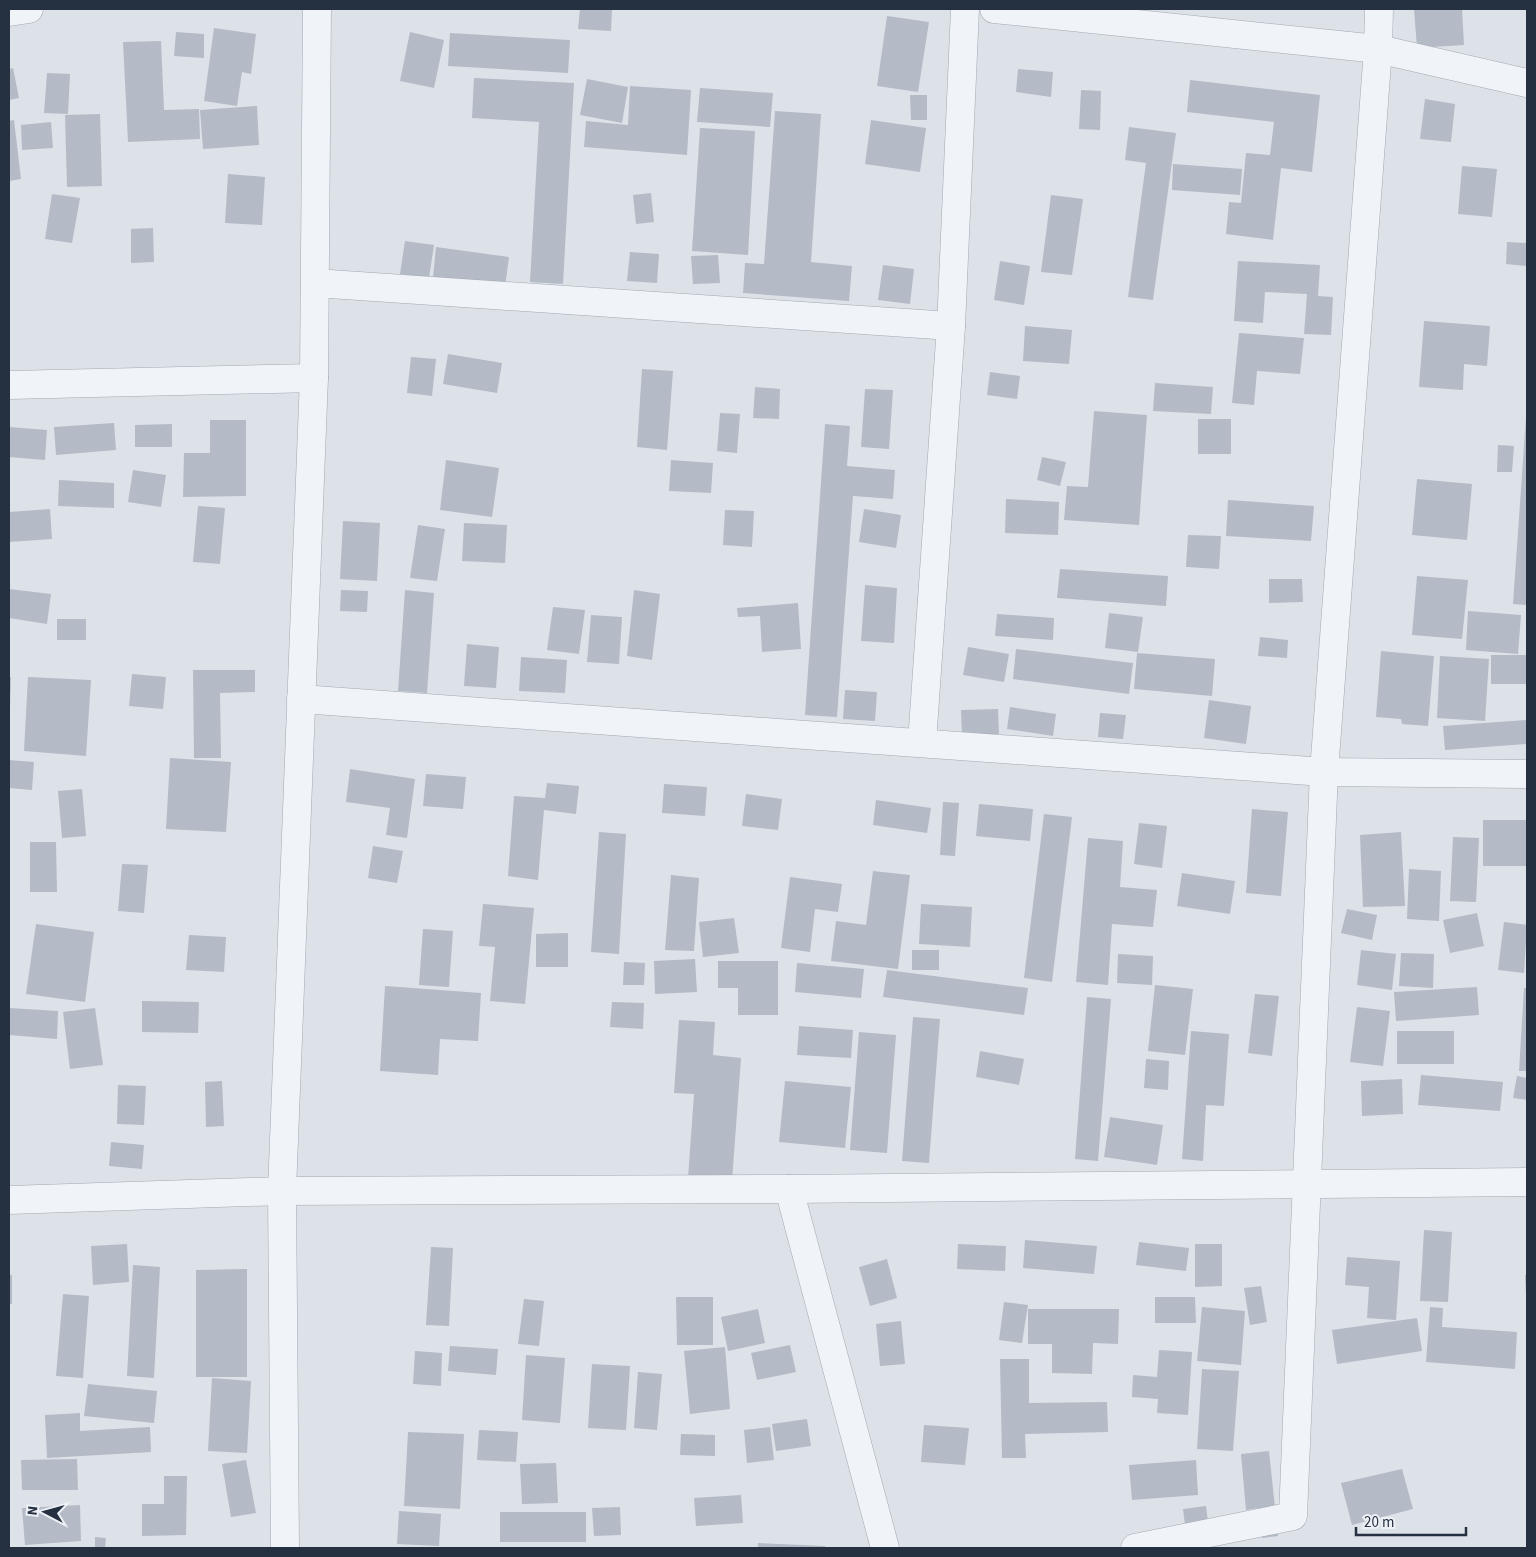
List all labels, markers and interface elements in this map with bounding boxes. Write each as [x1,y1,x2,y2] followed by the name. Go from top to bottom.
[20,1487,70,1537] north arrow
[1356,1504,1466,1536] scale bar
[23,1505,43,1516] text: N
[1364,1512,1394,1533] text: 20 m

